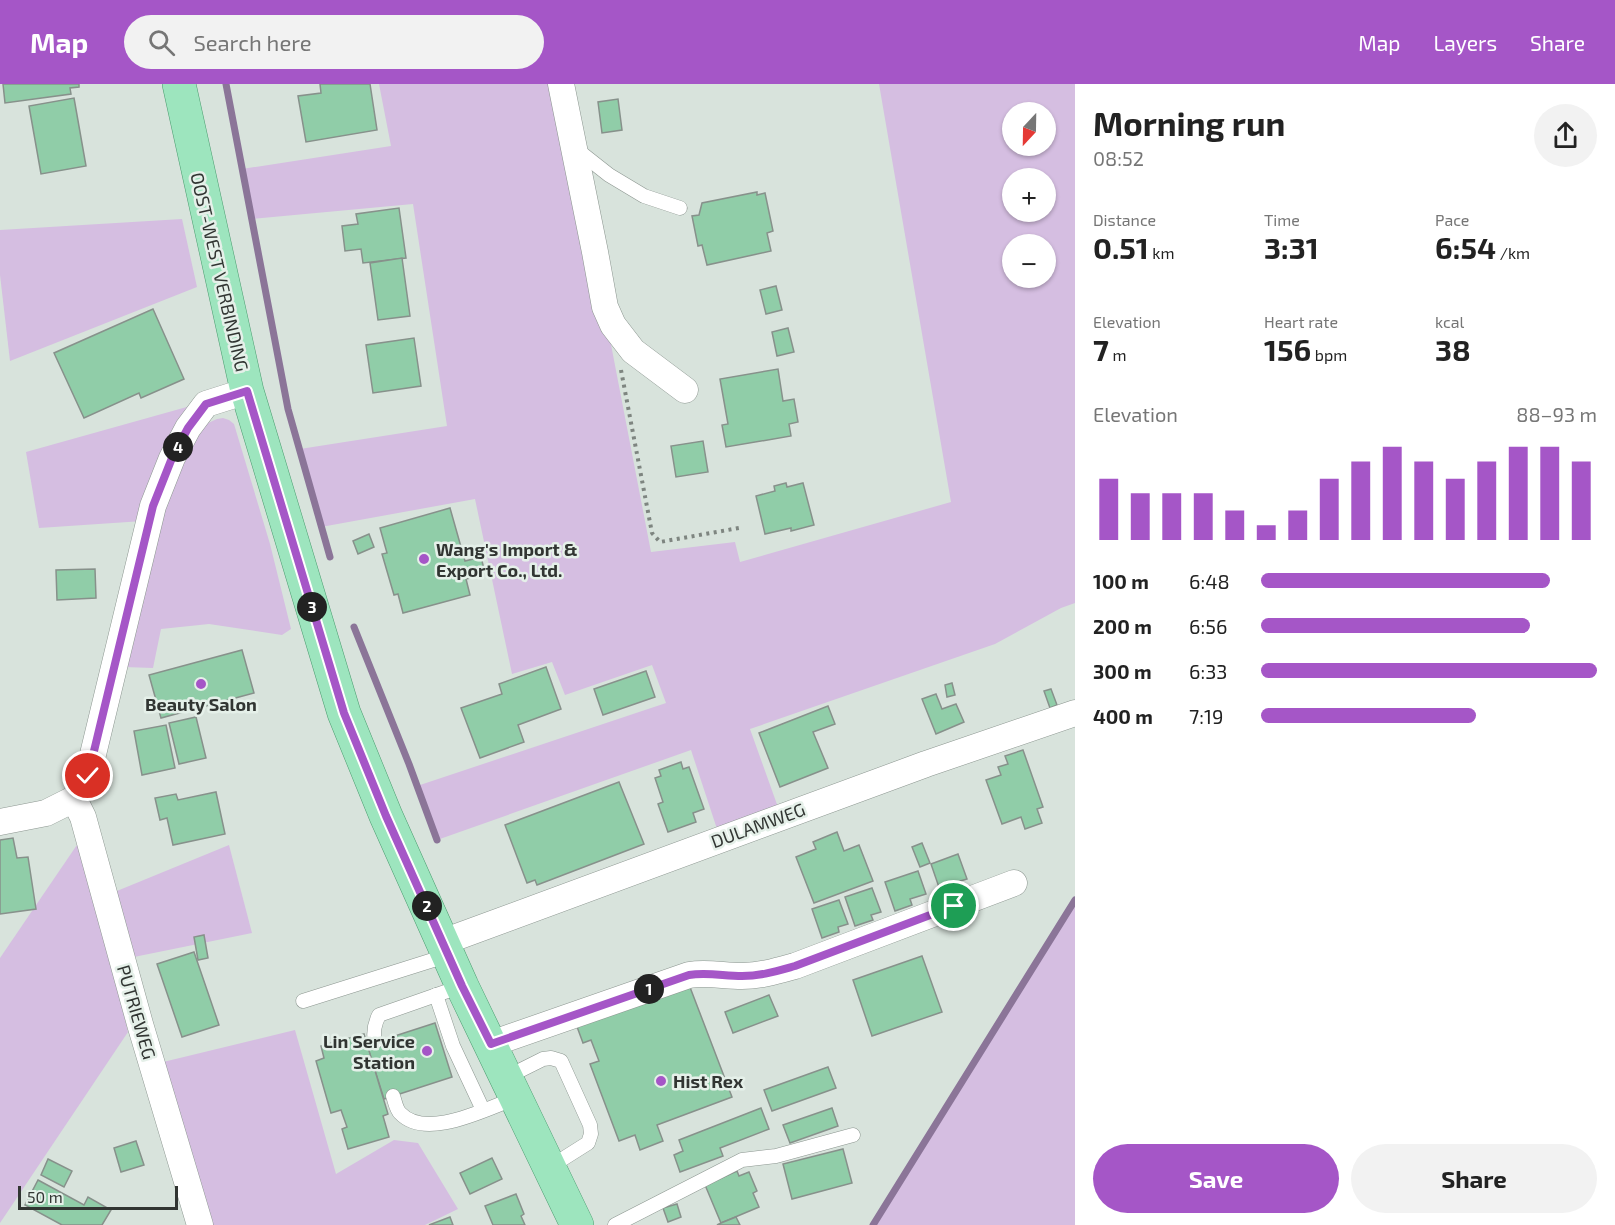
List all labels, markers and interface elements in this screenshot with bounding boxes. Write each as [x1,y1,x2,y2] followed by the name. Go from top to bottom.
[124,15,544,69] search box
[30,25,88,59] text: Map
[145,26,178,59] icon: search
[193,29,312,55] text: Search here
[1358,30,1400,55] text: Map
[1433,30,1497,55] text: Layers
[1530,30,1585,55] text: Share
[1002,102,1056,156] north arrow
[1002,102,1056,288] map controls
[1093,103,1285,143] text: Morning run
[1534,104,1597,167] button: share
[1093,146,1144,170] text: 08:52
[1002,168,1056,222] button: +
[186,170,254,374] street label: OOST-WEST VERBINDING
[1093,210,1156,229] text: Distance
[1264,210,1300,229] text: Time
[1435,210,1469,229] text: Pace
[1093,229,1149,265] text: 0.51
[1264,229,1319,265] text: 3:31
[1435,229,1496,265] text: 6:54
[1002,234,1056,288] button: −
[1149,243,1175,262] text: km
[1496,243,1530,262] text: /km
[1093,312,1161,331] text: Elevation
[1264,312,1338,331] text: Heart rate
[1435,312,1464,331] text: kcal
[1093,331,1109,367] text: 7
[1264,331,1311,367] text: 156
[1435,331,1471,367] text: 38
[1109,345,1126,364] text: m
[1311,345,1347,364] text: bpm
[1093,402,1178,426] text: Elevation
[1516,402,1597,426] text: 88–93 m
[163,432,193,462] pin: 4
[173,437,183,456] text: 4
[436,538,578,581] place label: Wang's Import & Export Co., Ltd.
[417,552,431,566] marker: Wang's Import & Export Co., Ltd.
[1093,569,1149,593] text: 100 m
[1189,569,1230,593] text: 6:48
[297,592,327,622] pin: 3
[307,597,317,616] text: 3
[1093,614,1152,638] text: 200 m
[1189,614,1227,638] text: 6:56
[1093,659,1152,683] text: 300 m
[1189,659,1227,683] text: 6:33
[194,677,208,691] marker: Beauty Salon
[145,693,257,715] place label: Beauty Salon
[1093,704,1153,728] text: 400 m
[1189,704,1223,728] text: 7:19
[62,750,113,801] pin
[71,759,104,792] icon: check
[708,798,808,852] street label: DULAMWEG
[928,880,979,931] pin
[937,889,970,922] icon: arrive
[412,891,442,921] pin: 2
[422,896,432,915] text: 2
[113,962,161,1062] street label: PUTRIEWEG
[634,974,664,1004] pin: 1
[646,979,652,998] text: 1
[323,1030,415,1073] place label: Lin Service Station
[420,1044,434,1058] marker: Lin Service Station
[673,1070,744,1092] place label: Hist Rex
[654,1074,668,1088] marker: Hist Rex
[1093,1144,1339,1213] button: Save
[1351,1144,1597,1213] button: Share
[18,1183,178,1210] scale bar
[27,1187,63,1206] text: 50 m

